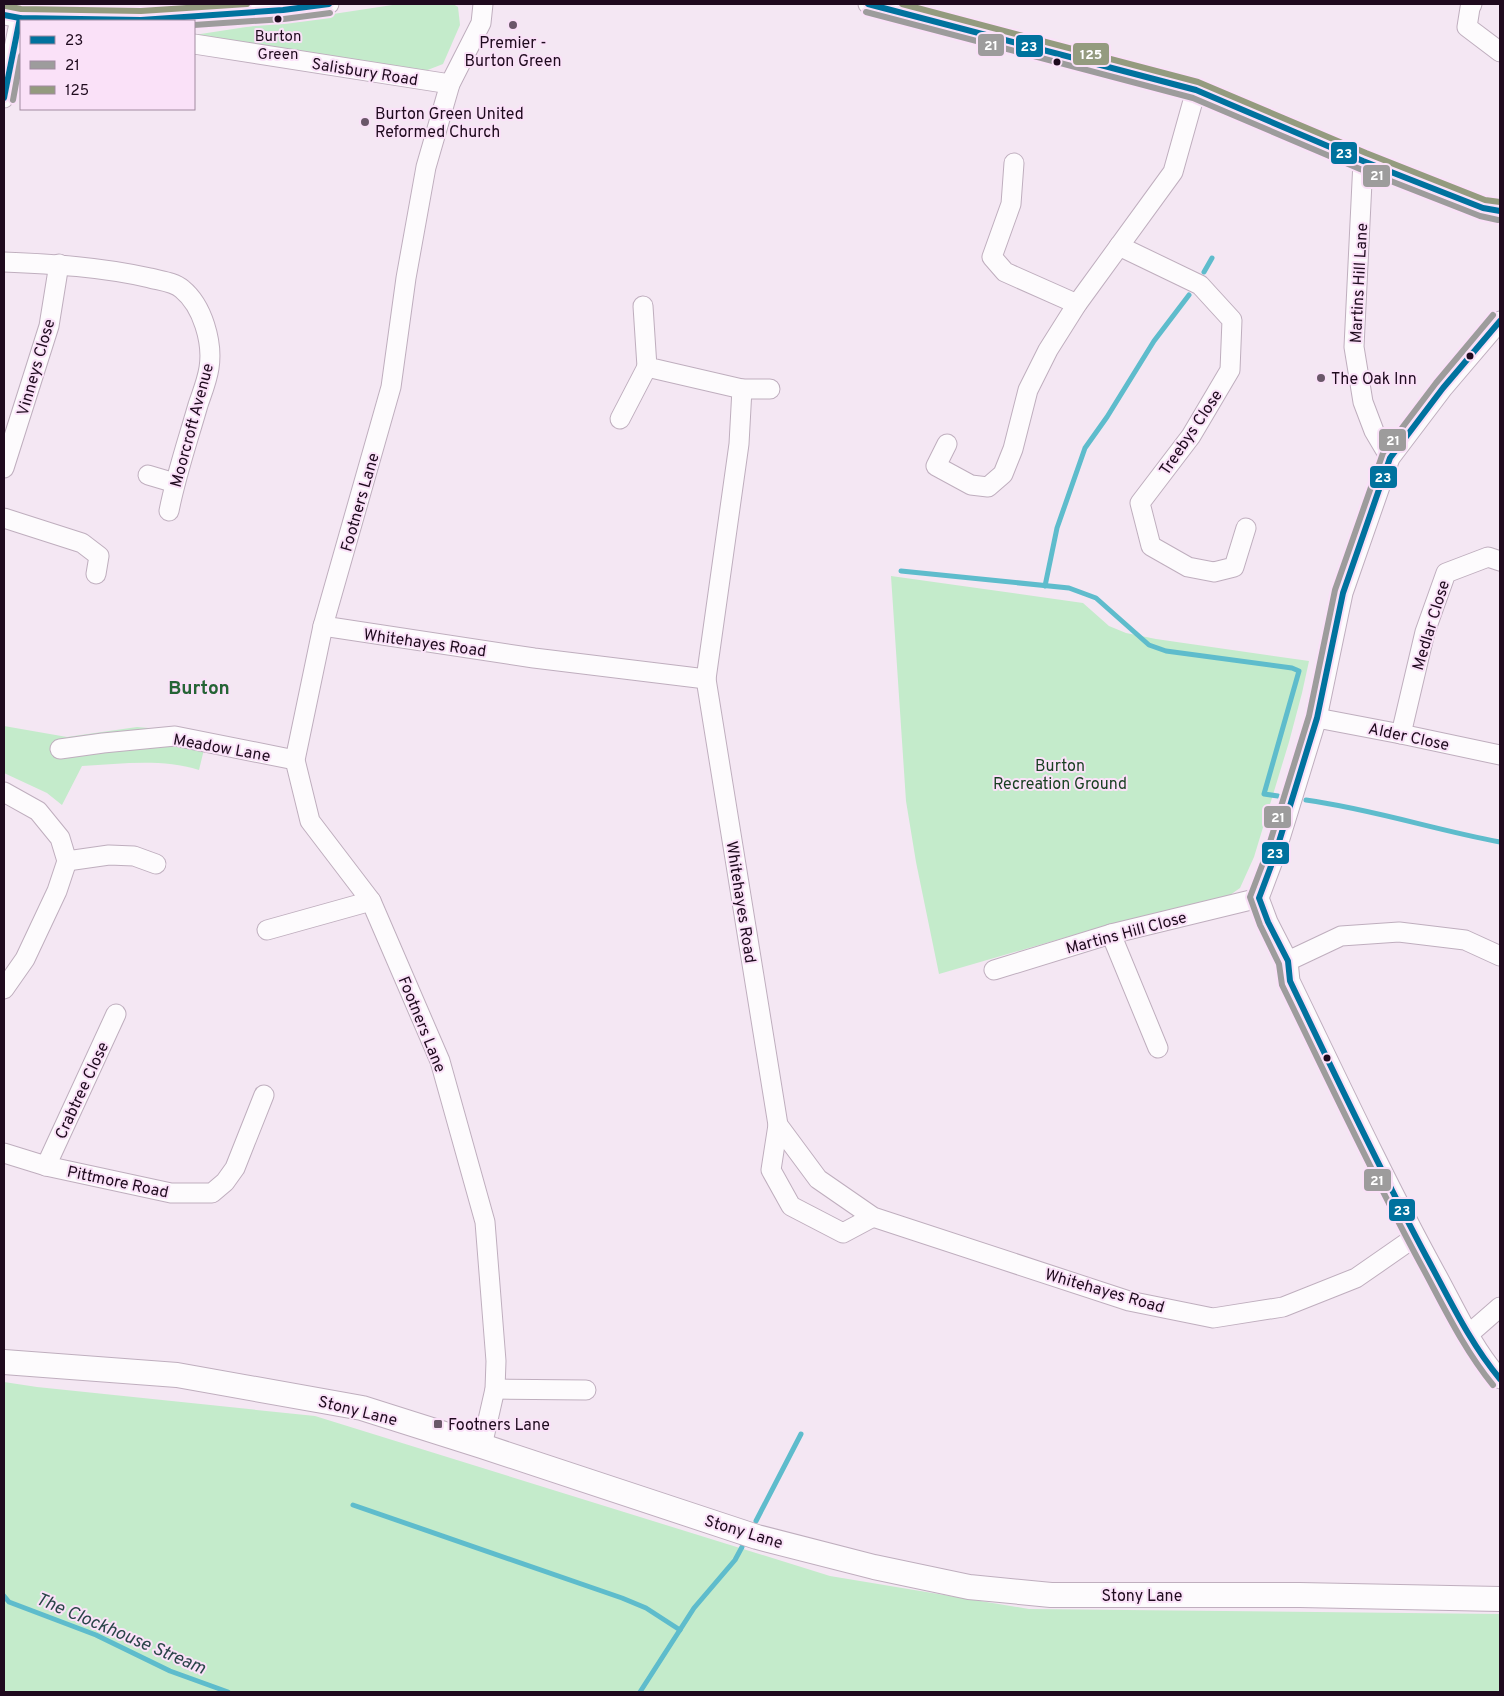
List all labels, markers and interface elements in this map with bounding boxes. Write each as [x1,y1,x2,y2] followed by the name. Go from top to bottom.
[273,14,283,24] marker: Burton Green
[507,19,519,31] marker: Premier - Burton Green
[20,20,195,110] legend
[255,28,301,65] place label: Burton Green
[65,32,83,51] text: 23
[977,33,1005,57] line badge: 21
[464,34,562,72] place label: Premier - Burton Green
[1015,34,1044,58] line badge: 23
[984,38,998,55] text: 21
[1021,39,1037,56] text: 23
[1072,42,1110,66] line badge: 125
[1080,47,1102,64] text: 125
[310,55,419,91] street label: Salisbury Road
[65,57,80,76] text: 21
[1052,57,1062,67] unlabelled marker
[65,82,89,101] text: 125
[375,105,524,143] place label: Burton Green United Reformed Church
[359,116,371,128] marker: Burton Green United Reformed Church
[1330,141,1358,165] line badge: 23
[1336,146,1352,163] text: 23
[1362,164,1391,188] line badge: 21
[1370,168,1384,185] text: 21
[1347,222,1373,344] street label: Martins Hill Lane
[14,317,60,418] street label: Vinneys Close
[1465,351,1475,361] unlabelled marker
[167,361,219,490] street label: Moorcroft Avenue
[1331,370,1417,390] place label: The Oak Inn
[1315,372,1327,384] marker: The Oak Inn
[1156,387,1228,480] street label: Treebys Close
[1378,428,1407,452] line badge: 21
[1386,433,1400,450] text: 21
[337,451,385,554] street label: Footners Lane
[1369,465,1398,489] line badge: 23
[1375,470,1391,487] text: 23
[1409,578,1455,673] street label: Medlar Close
[362,625,487,662] street label: Whitehayes Road
[168,677,230,701] district label: Burton
[1366,720,1451,756] street label: Alder Close
[171,731,272,767] street label: Meadow Lane
[993,757,1127,795] park label: Burton Recreation Ground
[1263,805,1292,829] line badge: 21
[1271,810,1285,827] text: 21
[720,840,760,965] street label: Whitehayes Road
[1261,841,1290,865] line badge: 23
[1267,846,1283,863] text: 23
[1064,908,1189,960] street label: Martins Hill Close
[393,974,449,1076] street label: Footners Lane
[52,1039,114,1143] street label: Crabtree Close
[1322,1053,1332,1063] unlabelled marker
[65,1162,170,1203] street label: Pittmore Road
[1363,1168,1392,1192] line badge: 21
[1370,1173,1384,1190] text: 21
[1388,1198,1416,1222] line badge: 23
[1394,1203,1410,1220] text: 23
[1042,1265,1167,1319] street label: Whitehayes Road
[316,1392,399,1431] street label: Stony Lane
[448,1416,550,1436] place label: Footners Lane
[432,1418,444,1430] marker: Footners Lane
[702,1512,785,1554] street label: Stony Lane
[1102,1587,1182,1607] street label: Stony Lane
[32,1588,209,1681] water label: The Clockhouse Stream

